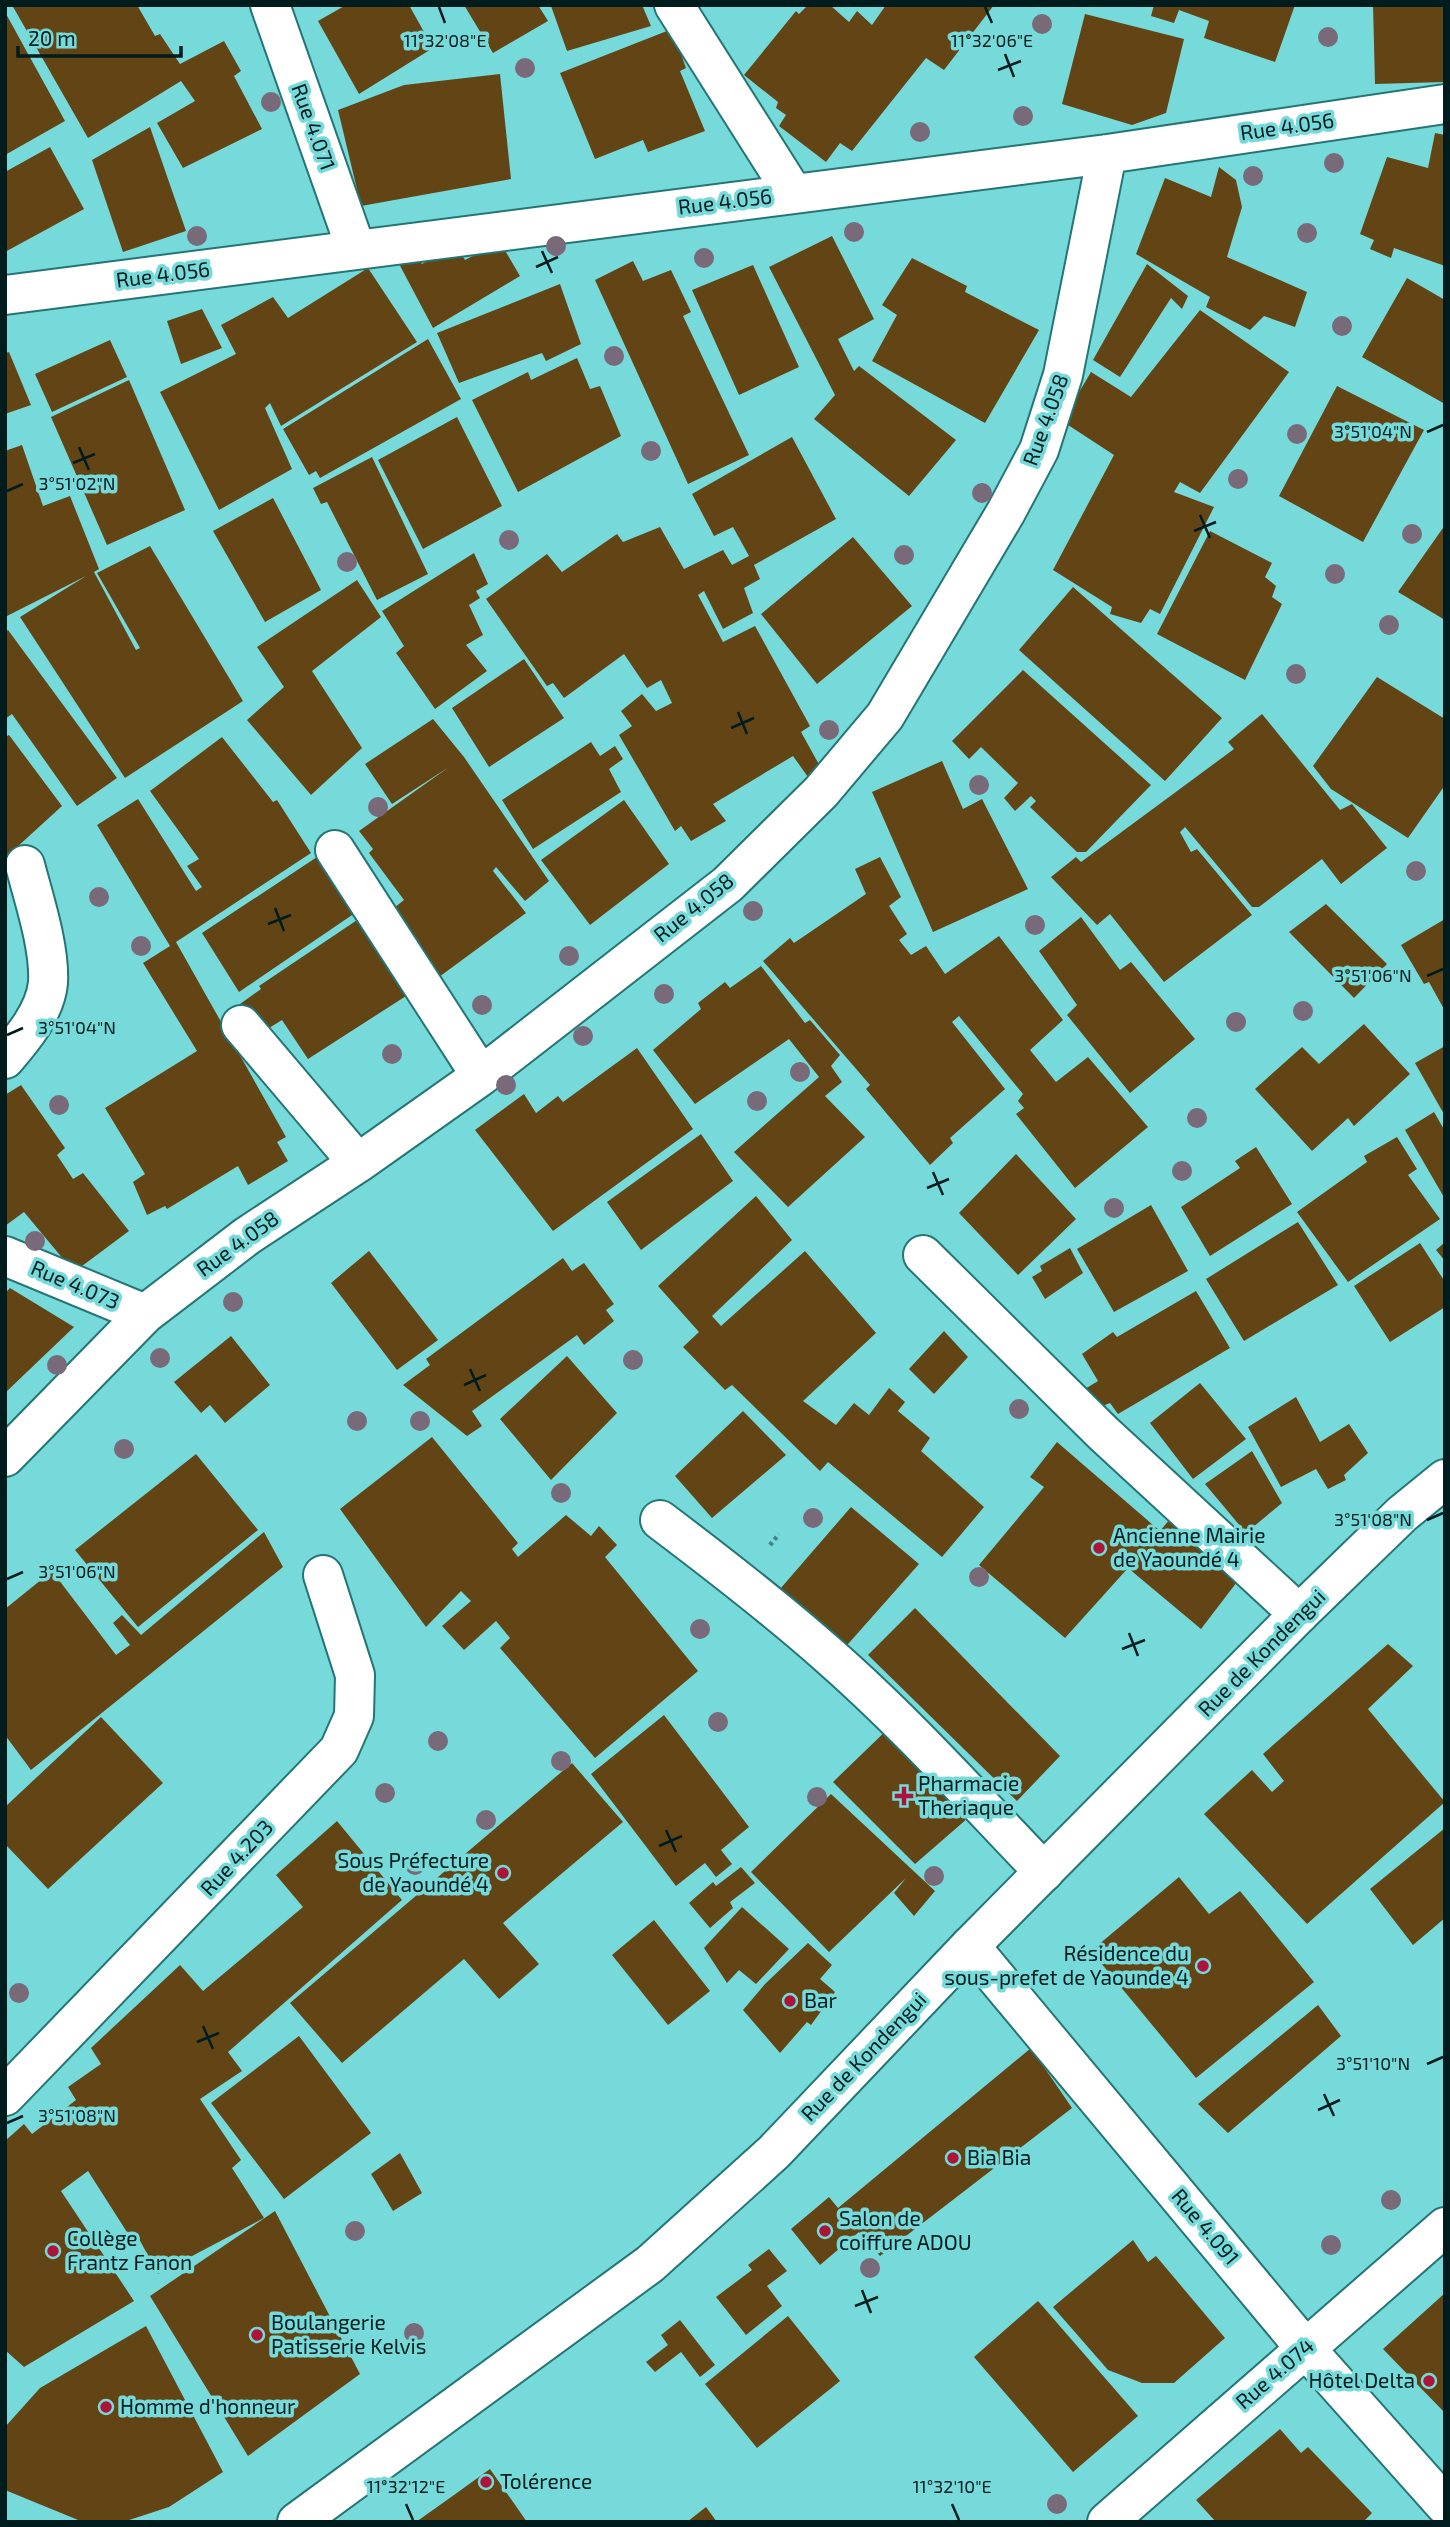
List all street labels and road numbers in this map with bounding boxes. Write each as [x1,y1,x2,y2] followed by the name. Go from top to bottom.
[287,80,342,173] street label: Rue 4.071
[1238,107,1335,144] street label: Rue 4.056
[676,182,773,219] street label: Rue 4.056
[114,255,211,292] street label: Rue 4.056
[1017,370,1073,469] street label: Rue 4.058
[648,867,738,947] street label: Rue 4.058
[191,1205,283,1281] street label: Rue 4.058
[28,1254,124,1313] street label: Rue 4.073
[1192,1583,1330,1721] street label: Rue de Kondengui
[194,1814,277,1900] street label: Rue 4.203
[795,1986,931,2126] street label: Rue de Kondengui
[1167,2183,1245,2269] street label: Rue 4.091
[1230,2332,1318,2413] street label: Rue 4.074

